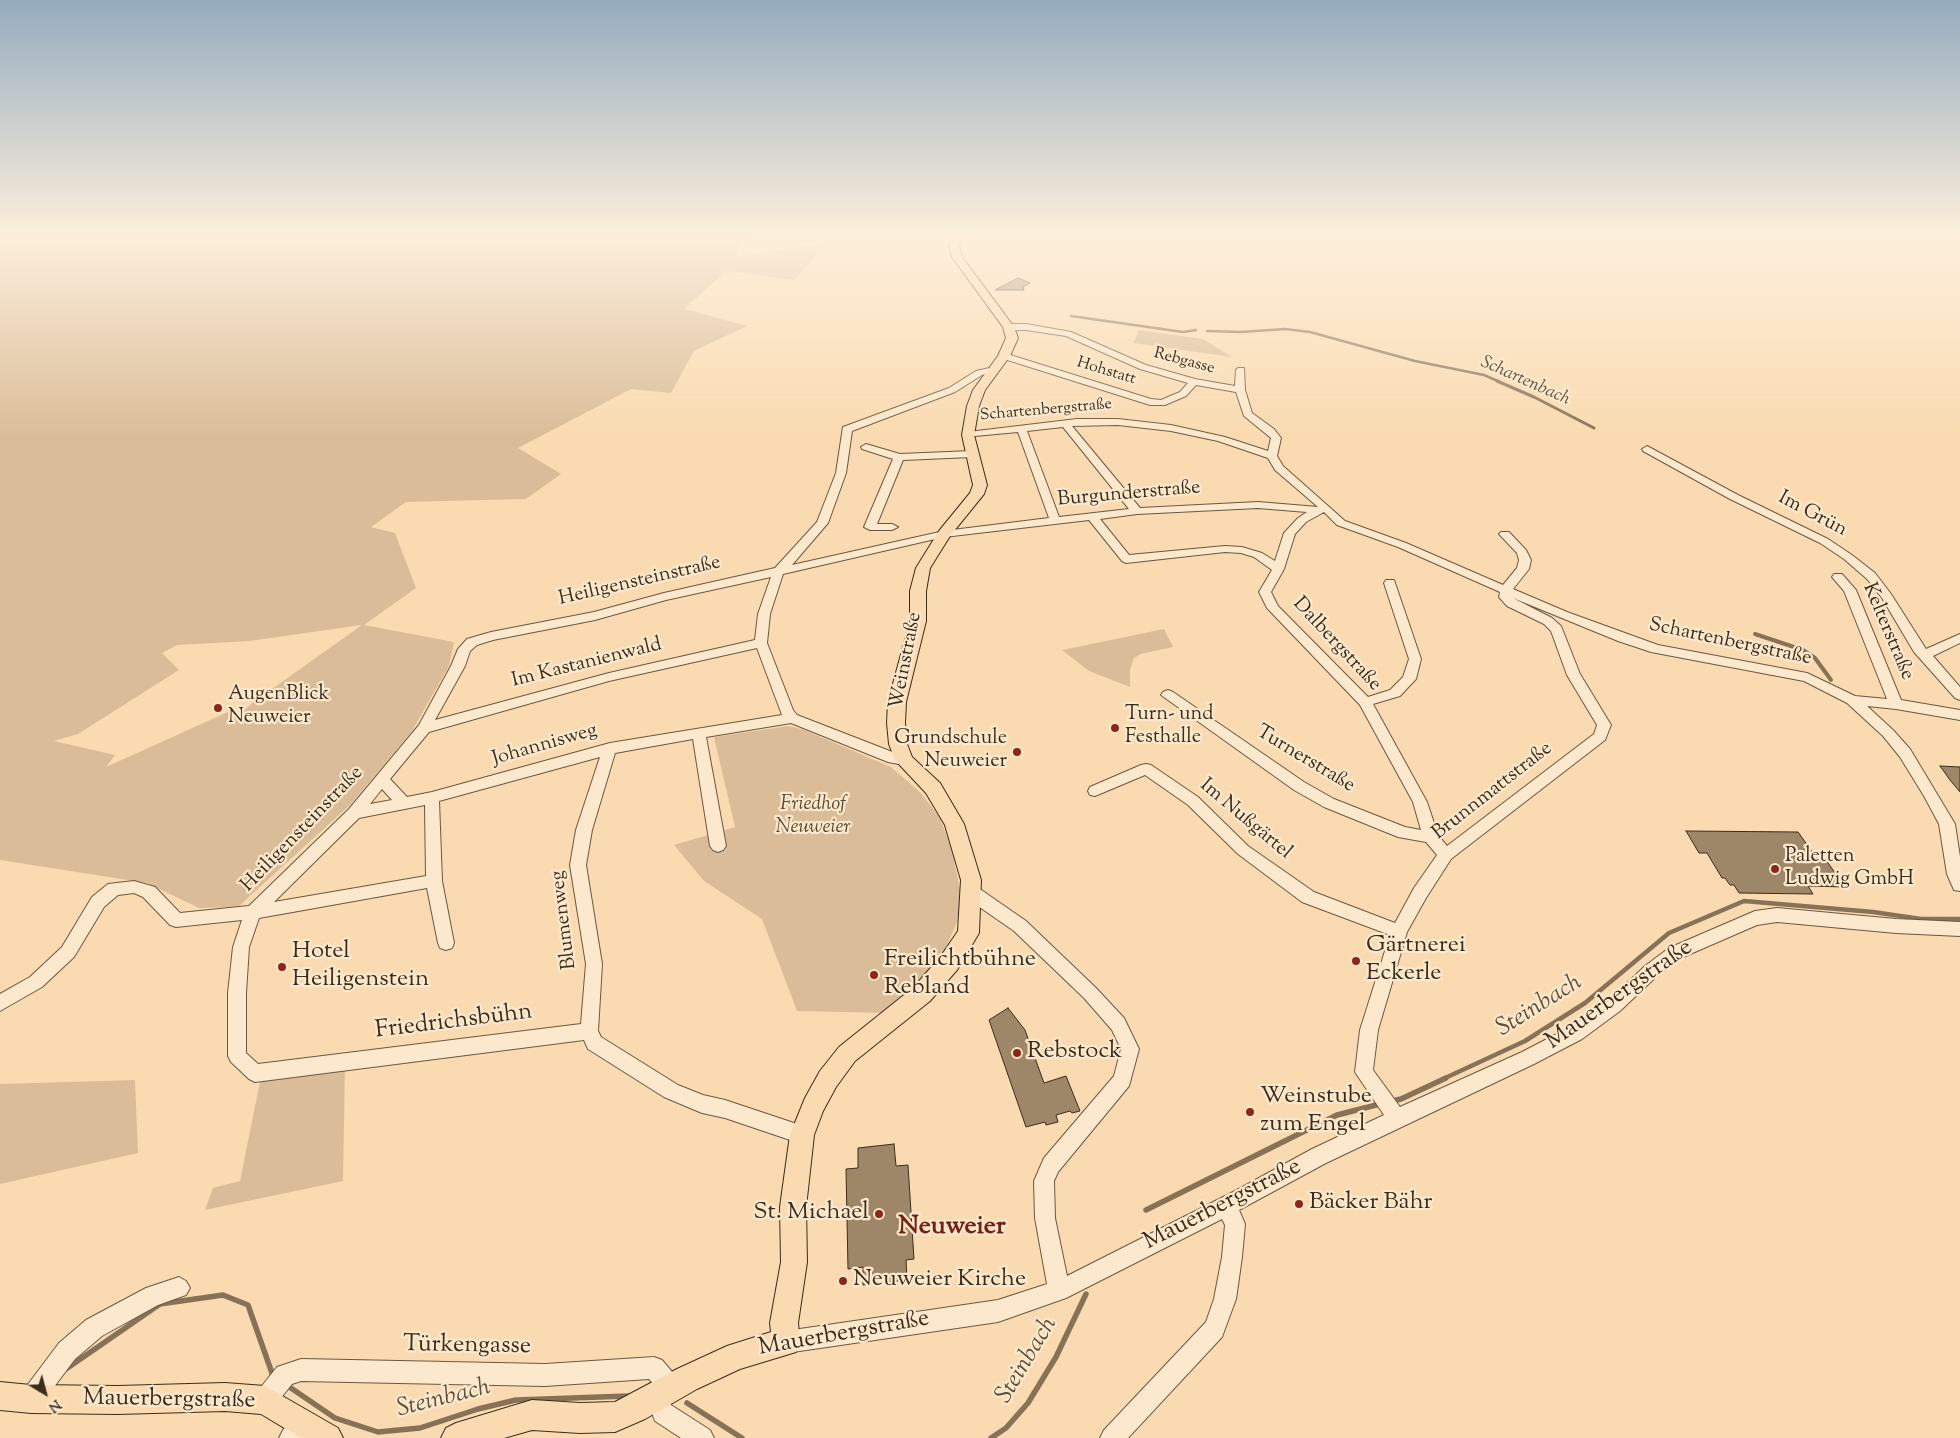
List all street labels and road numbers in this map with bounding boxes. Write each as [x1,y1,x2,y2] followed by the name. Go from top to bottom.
[1151,345,1217,379] street label: Rebgasse
[1074,354,1138,390] street label: Hohstatt
[979,396,1113,426] street label: Schartenbergstraße
[1056,477,1202,513] street label: Burgunderstraße
[1773,487,1851,543] street label: Im Grün
[557,552,723,612] street label: Heiligensteinstraße
[1856,580,1918,684] street label: Kelterstraße
[1286,593,1386,697] street label: Dalbergstraße
[886,610,928,712] street label: Weinstraße
[1647,614,1813,672] street label: Schartenbergstraße
[509,634,665,694] street label: Im Kastanienwald
[490,720,600,772] street label: Johannisweg
[1251,721,1359,799] street label: Turnerstraße
[1428,738,1558,846] street label: Brunnmattstraße
[237,762,369,898] street label: Heiligensteinstraße
[1194,774,1296,866] street label: Im Nußgärtel
[547,869,583,971] street label: Blumenweg
[1541,935,1699,1057] street label: Mauerbergstraße
[374,999,534,1047] street label: Friedrichsbühn
[1139,1154,1307,1258] street label: Mauerbergstraße
[756,1306,932,1364] street label: Mauerbergstraße
[403,1331,531,1363] street label: Türkengasse
[82,1385,256,1417] street label: Mauerbergstraße

